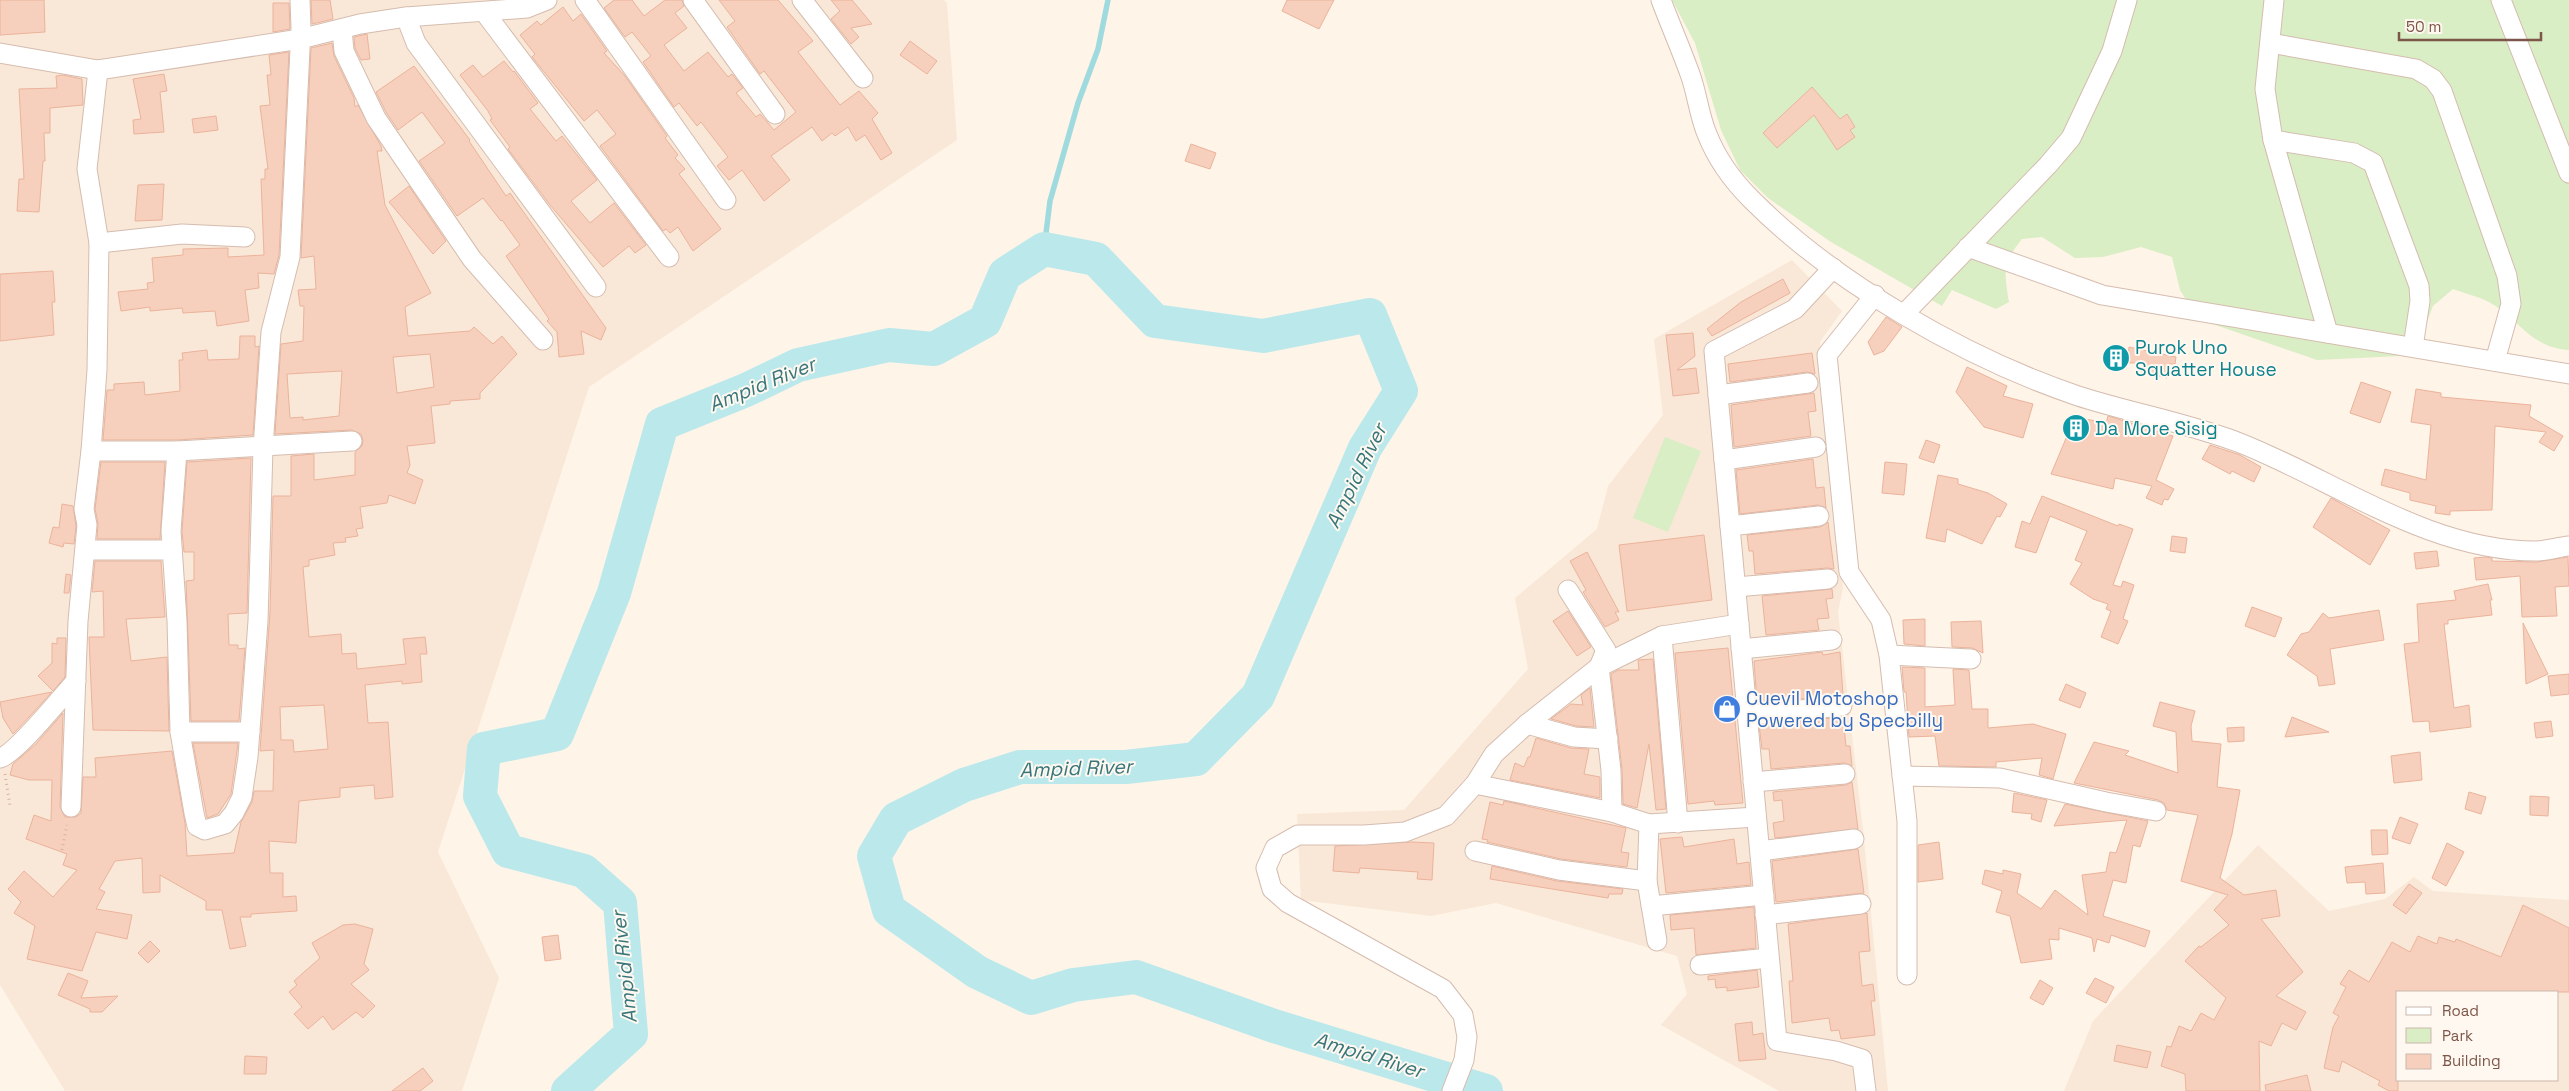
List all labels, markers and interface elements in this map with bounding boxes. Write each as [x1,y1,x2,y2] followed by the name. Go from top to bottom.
[2399,10,2542,42] scale bar
[2406,17,2441,36] text: 50 m
[2135,335,2277,382] place label: Purok Uno Squatter House
[2101,343,2131,373] building icon: Purok Uno Squatter House
[705,350,821,417] water label: Ampid River
[2061,413,2091,443] building icon: Da More Sisig
[2095,416,2218,441] place label: Da More Sisig
[1320,417,1394,532] water label: Ampid River
[1746,686,1943,733] place label: Cuevil Motoshop Powered by Specbilly
[1712,694,1742,724] shop icon: Cuevil Motoshop Powered by Specbilly
[1019,753,1135,783] water label: Ampid River
[605,907,643,1024] water label: Ampid River
[2396,991,2559,1081] legend
[2442,1001,2479,1020] text: Road
[1311,1026,1429,1085] water label: Ampid River
[2442,1026,2473,1045] text: Park
[2442,1051,2501,1070] text: Building

